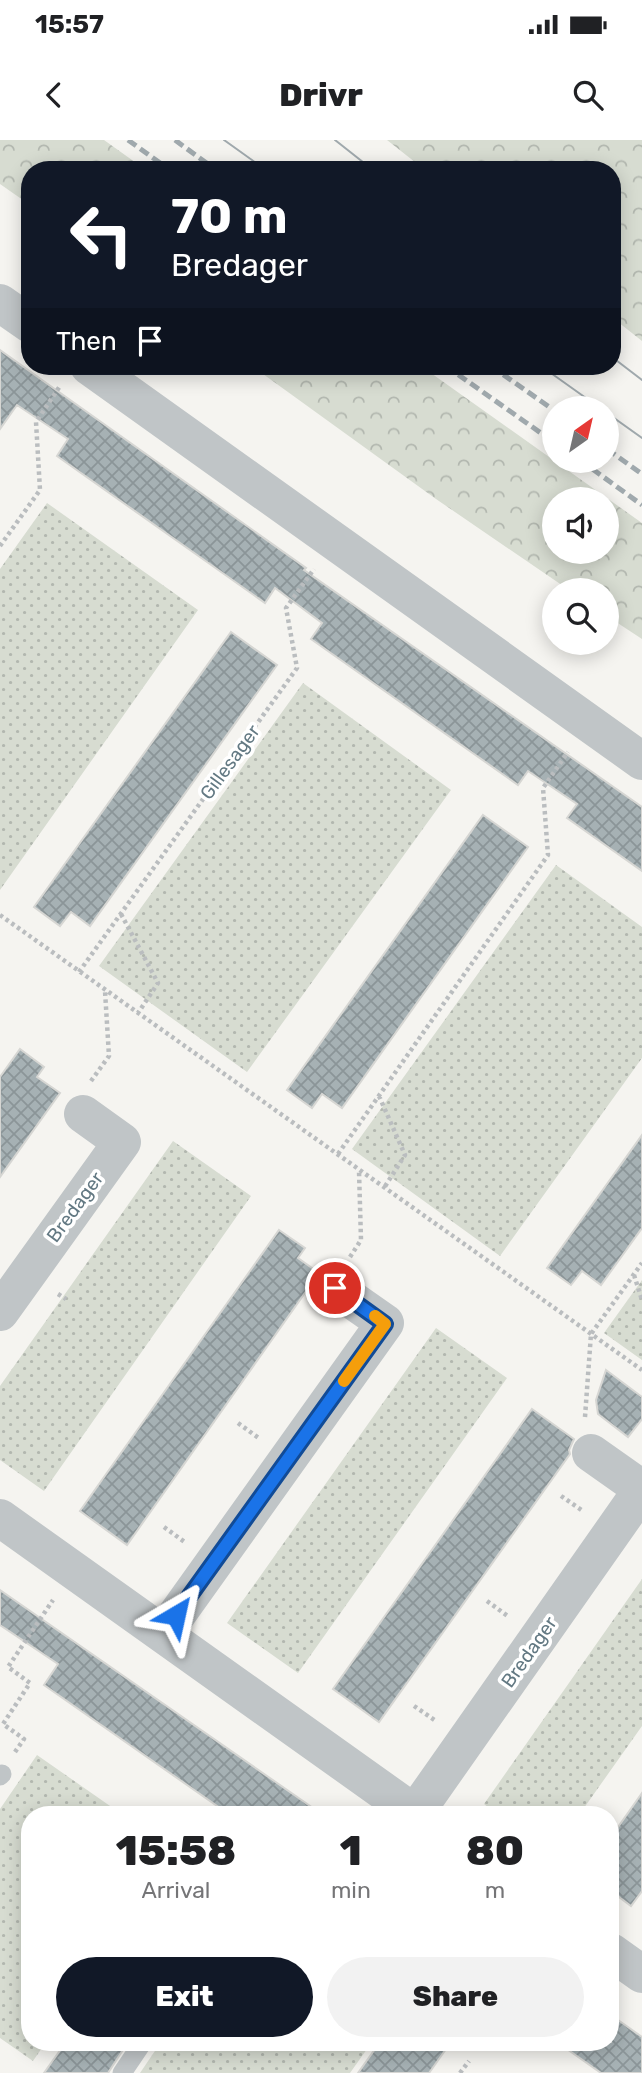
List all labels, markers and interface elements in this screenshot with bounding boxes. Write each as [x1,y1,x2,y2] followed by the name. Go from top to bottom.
[35,9,104,40] text: 15:57
[35,76,73,114] icon: back
[279,76,363,114] text: Drivr
[569,76,607,114] icon: search
[171,187,288,245] text: 70 m
[56,189,147,280] icon: left
[171,246,308,284] text: Bredager
[131,322,169,360] icon: arrive
[56,326,117,357] text: Then
[542,396,620,472] north arrow
[542,396,619,655] map controls
[542,487,619,564] button: sound
[542,578,619,655] button: search
[195,720,265,804] street label: Gillesager
[42,1167,109,1247] street label: Bredager
[305,1258,365,1318] pin
[316,1269,354,1307] icon: arrive
[139,1578,213,1652] position arrow
[496,1611,562,1692] street label: Bredager
[116,1826,236,1876] text: 15:58
[340,1826,362,1876] text: 1
[466,1826,524,1876] text: 80
[141,1876,210,1904] text: Arrival
[331,1876,371,1904] text: min
[485,1876,505,1904] text: m
[56,1957,313,2037] button: Exit
[327,1957,584,2037] button: Share

